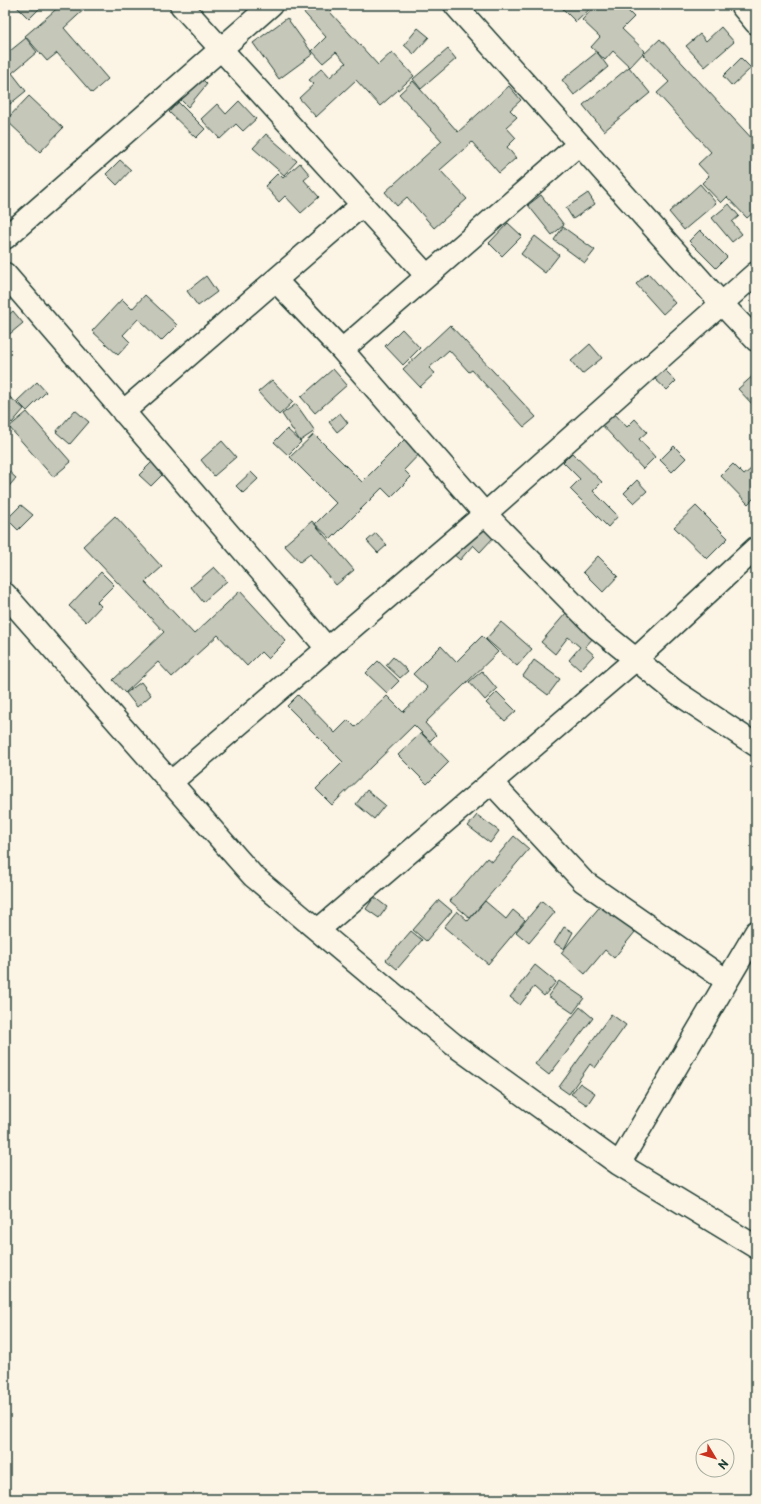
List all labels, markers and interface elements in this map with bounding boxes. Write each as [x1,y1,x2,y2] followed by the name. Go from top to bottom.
[695,1438,735,1478] north arrow
[714,1456,733,1473] text: N

